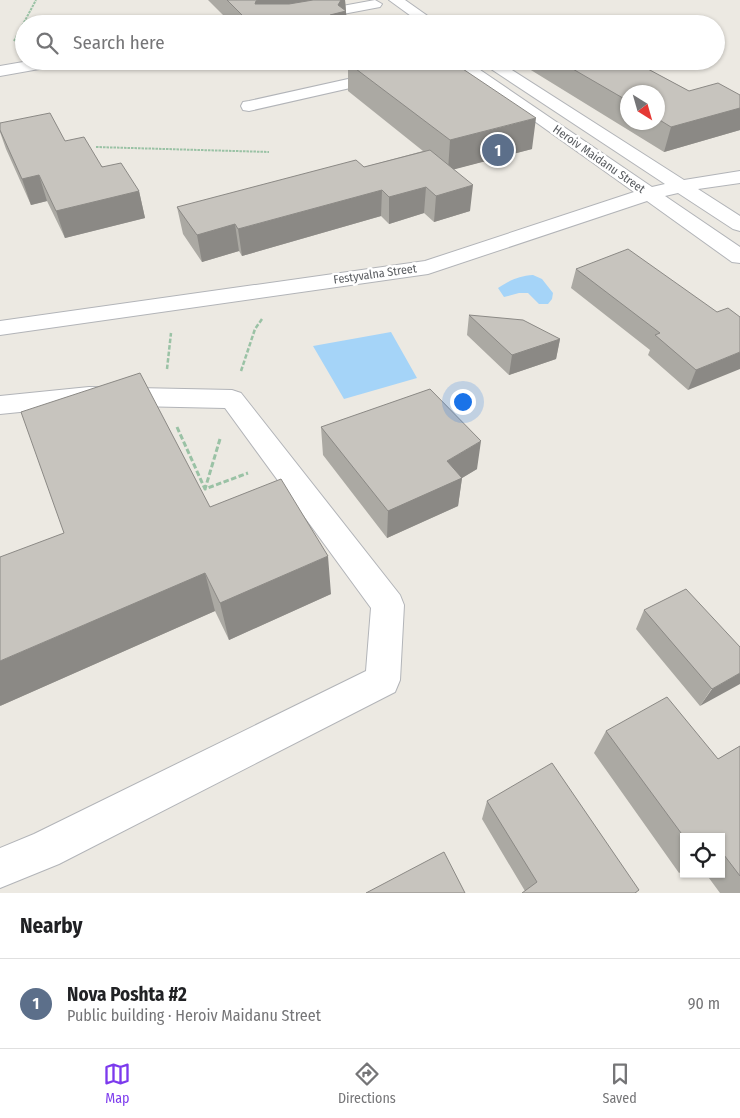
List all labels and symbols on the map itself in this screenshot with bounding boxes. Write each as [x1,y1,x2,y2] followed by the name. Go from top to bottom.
[620,85,665,130] north arrow
[550,122,648,196] street label: Heroiv Maidanu Street
[482,131,514,169] pin: 1
[333,261,418,287] street label: Festyvalna Street
[450,389,476,415] your location

